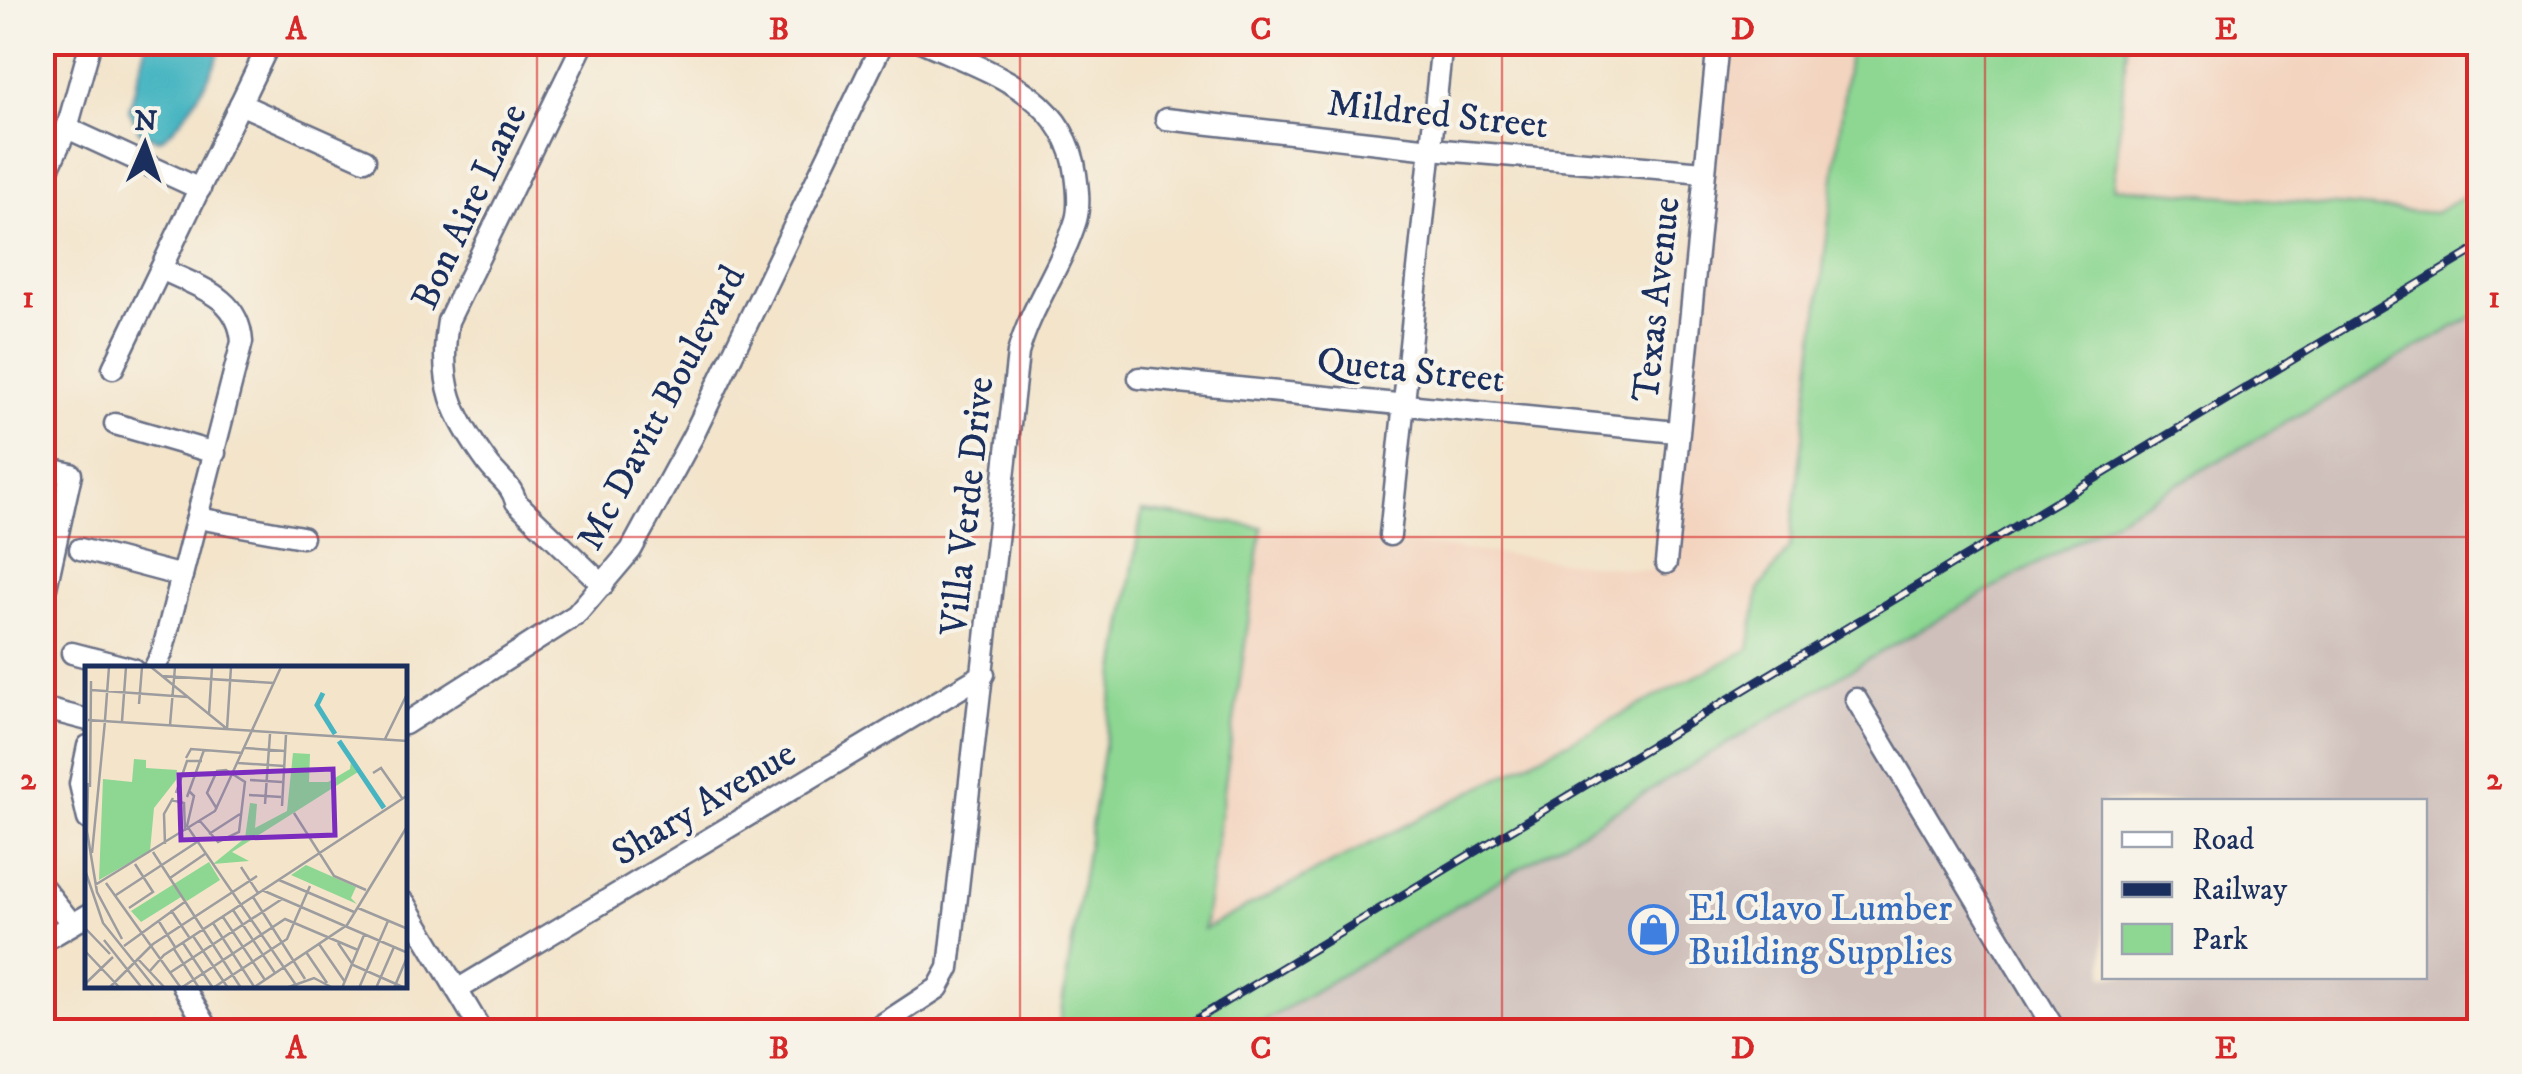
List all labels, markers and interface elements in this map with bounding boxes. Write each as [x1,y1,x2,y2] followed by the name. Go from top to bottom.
[285,10,308,50] text: A
[769,10,789,50] text: B
[1250,10,1272,50] text: C
[1731,10,1755,50] text: D
[2215,10,2238,50] text: E
[1325,80,1551,150] street label: Mildred Street
[95,95,195,195] north arrow
[401,96,538,317] street label: Bon Aire Lane
[134,104,158,139] text: N
[1622,194,1692,404] street label: Texas Avenue
[566,257,757,559] street label: Mc Davitt Boulevard
[22,278,34,318] text: 1
[2488,278,2500,318] text: 1
[1314,337,1507,405] street label: Queta Street
[930,374,1005,639] street label: Villa Verde Drive
[85,666,408,989] inset map
[603,730,805,877] street label: Shary Avenue
[20,760,36,800] text: 2
[2486,760,2502,800] text: 2
[2102,799,2427,979] legend
[2192,822,2254,859] text: Road
[2192,872,2288,909] text: Railway
[1688,885,1953,977] place label: El Clavo Lumber Building Supplies
[1627,903,1679,955] shop icon: El Clavo Lumber Building Supplies
[2192,922,2248,959] text: Park
[285,1029,308,1069] text: A
[769,1029,789,1069] text: B
[1250,1029,1272,1069] text: C
[1731,1029,1755,1069] text: D
[2215,1029,2238,1069] text: E

